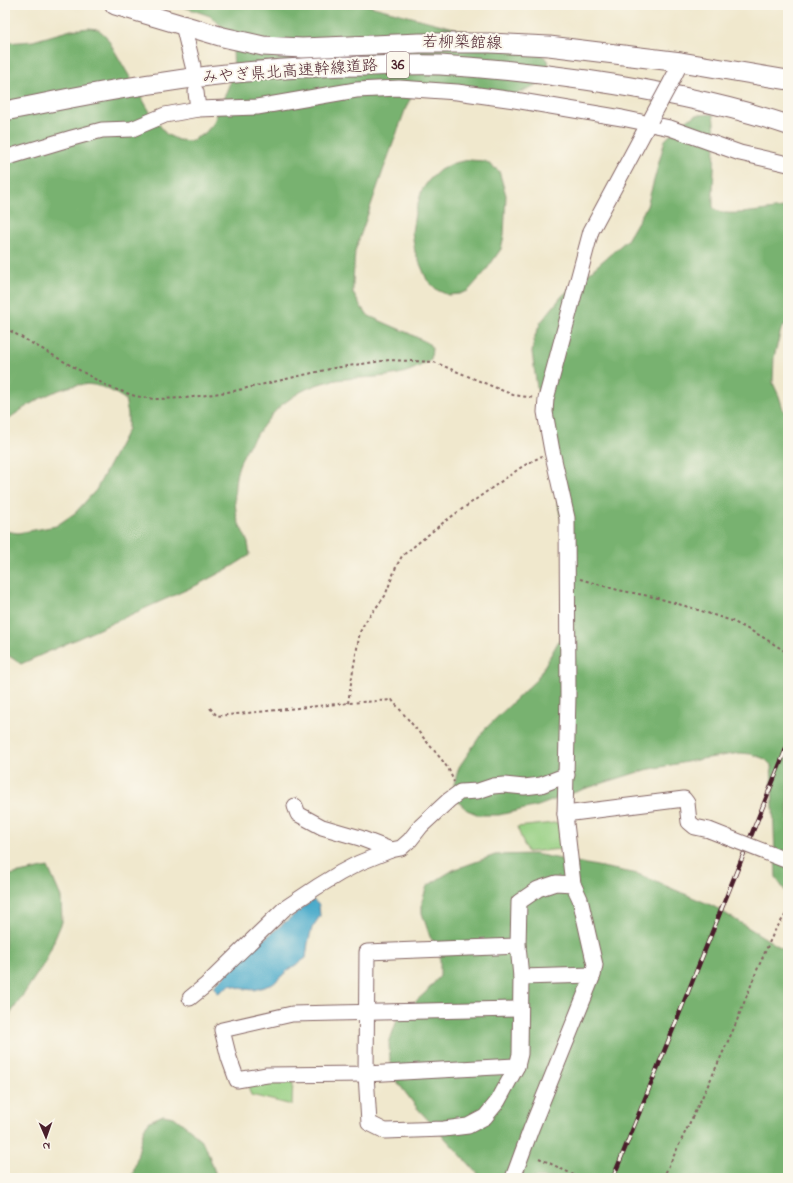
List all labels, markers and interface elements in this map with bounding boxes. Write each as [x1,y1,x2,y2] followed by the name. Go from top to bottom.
[422,30,502,56] street label: 若柳築館線
[387,52,409,78] road number: 36
[201,54,379,90] street label: みやぎ県北高速幹線道路
[26,1117,66,1157] north arrow
[42,1138,50,1154] text: N

